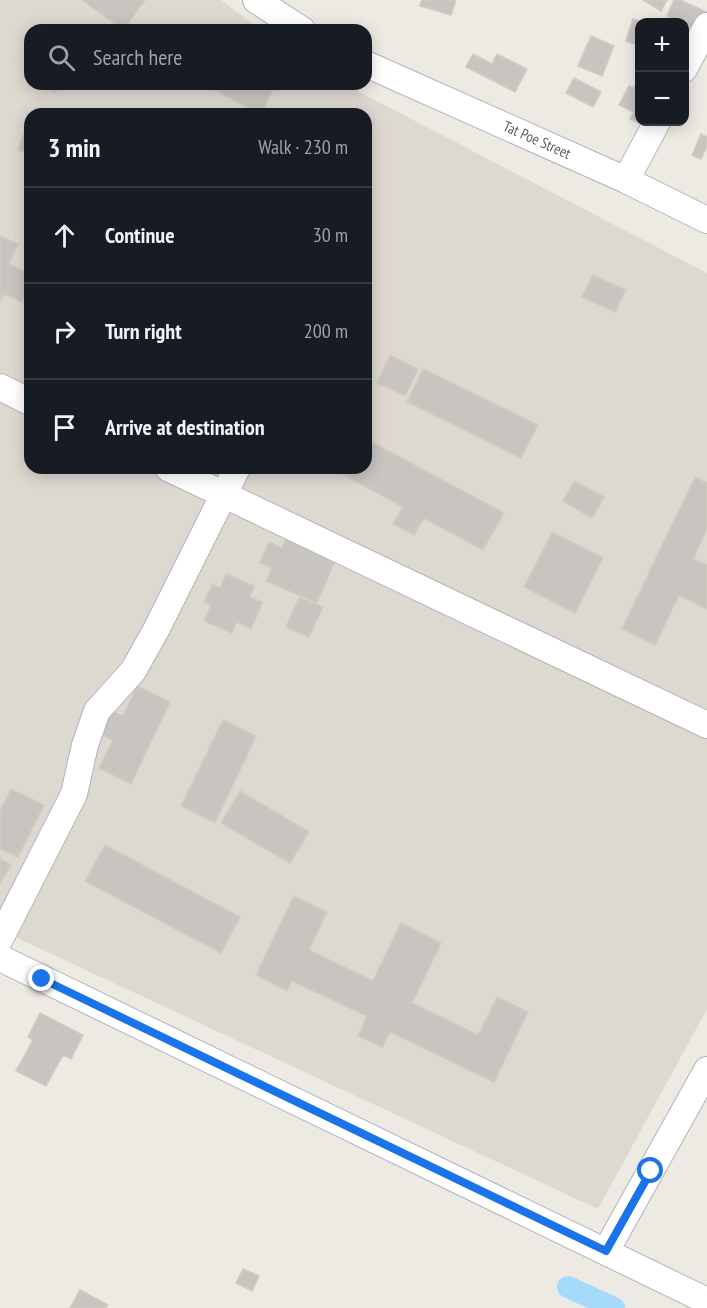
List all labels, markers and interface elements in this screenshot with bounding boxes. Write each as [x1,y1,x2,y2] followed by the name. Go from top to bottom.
[635,18,689,126] map controls
[635,18,689,72] button: +
[24,24,372,90] search box
[45,41,78,74] icon: search
[93,43,182,71] text: Search here
[635,72,689,126] button: −
[500,116,574,163] street label: Tat Poe Street
[48,131,101,164] text: 3 min
[258,134,348,160] text: Walk · 230 m
[48,219,81,252] icon: ahead
[105,221,175,249] text: Continue
[313,222,348,248] text: 30 m
[48,315,81,348] icon: right
[105,317,182,345] text: Turn right
[304,318,348,344] text: 200 m
[48,411,81,444] icon: arrive
[105,413,265,441] text: Arrive at destination
[28,965,54,991] route end
[637,1157,663,1183] route start

